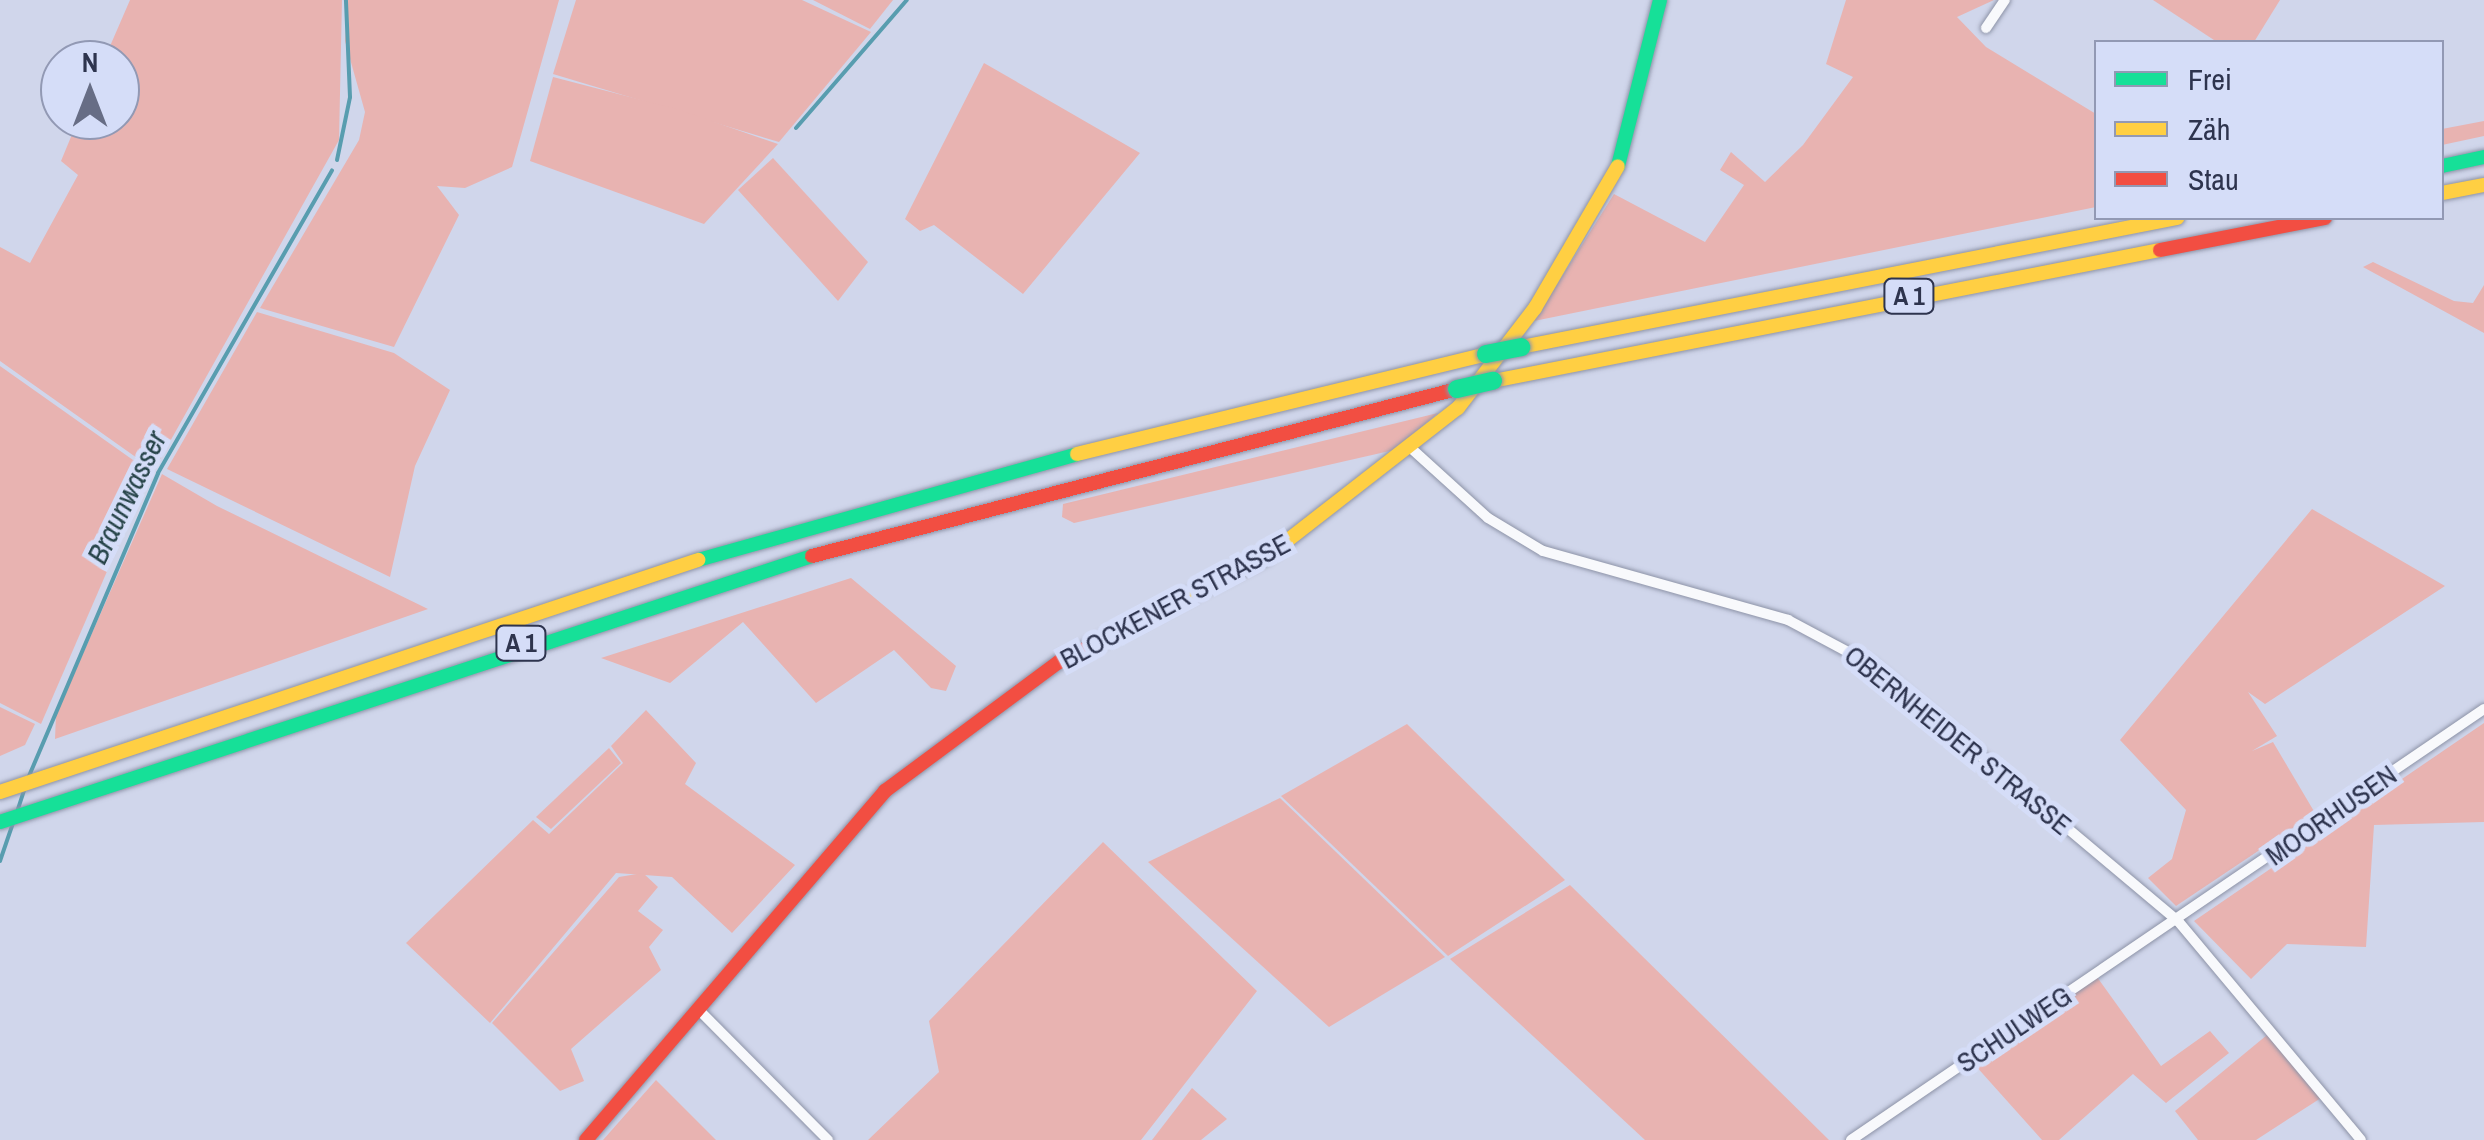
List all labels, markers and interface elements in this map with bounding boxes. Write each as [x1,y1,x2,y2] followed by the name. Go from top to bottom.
[40,40,140,140] north arrow
[2094,40,2444,220] legend
[82,43,98,81] text: N
[2188,59,2232,99] text: Frei
[2188,109,2230,149] text: Zäh
[2188,159,2239,199] text: Stau
[1882,276,1936,316] road number: A 1
[78,425,174,569] water label: Braunwasser
[1054,526,1296,676] street label: BLOCKENER STRASSE
[494,623,548,663] road number: A 1
[1838,638,2078,842] street label: OBERNHEIDER STRASSE
[2259,758,2403,872] street label: MOORHUSEN
[1950,978,2078,1080] street label: SCHULWEG

